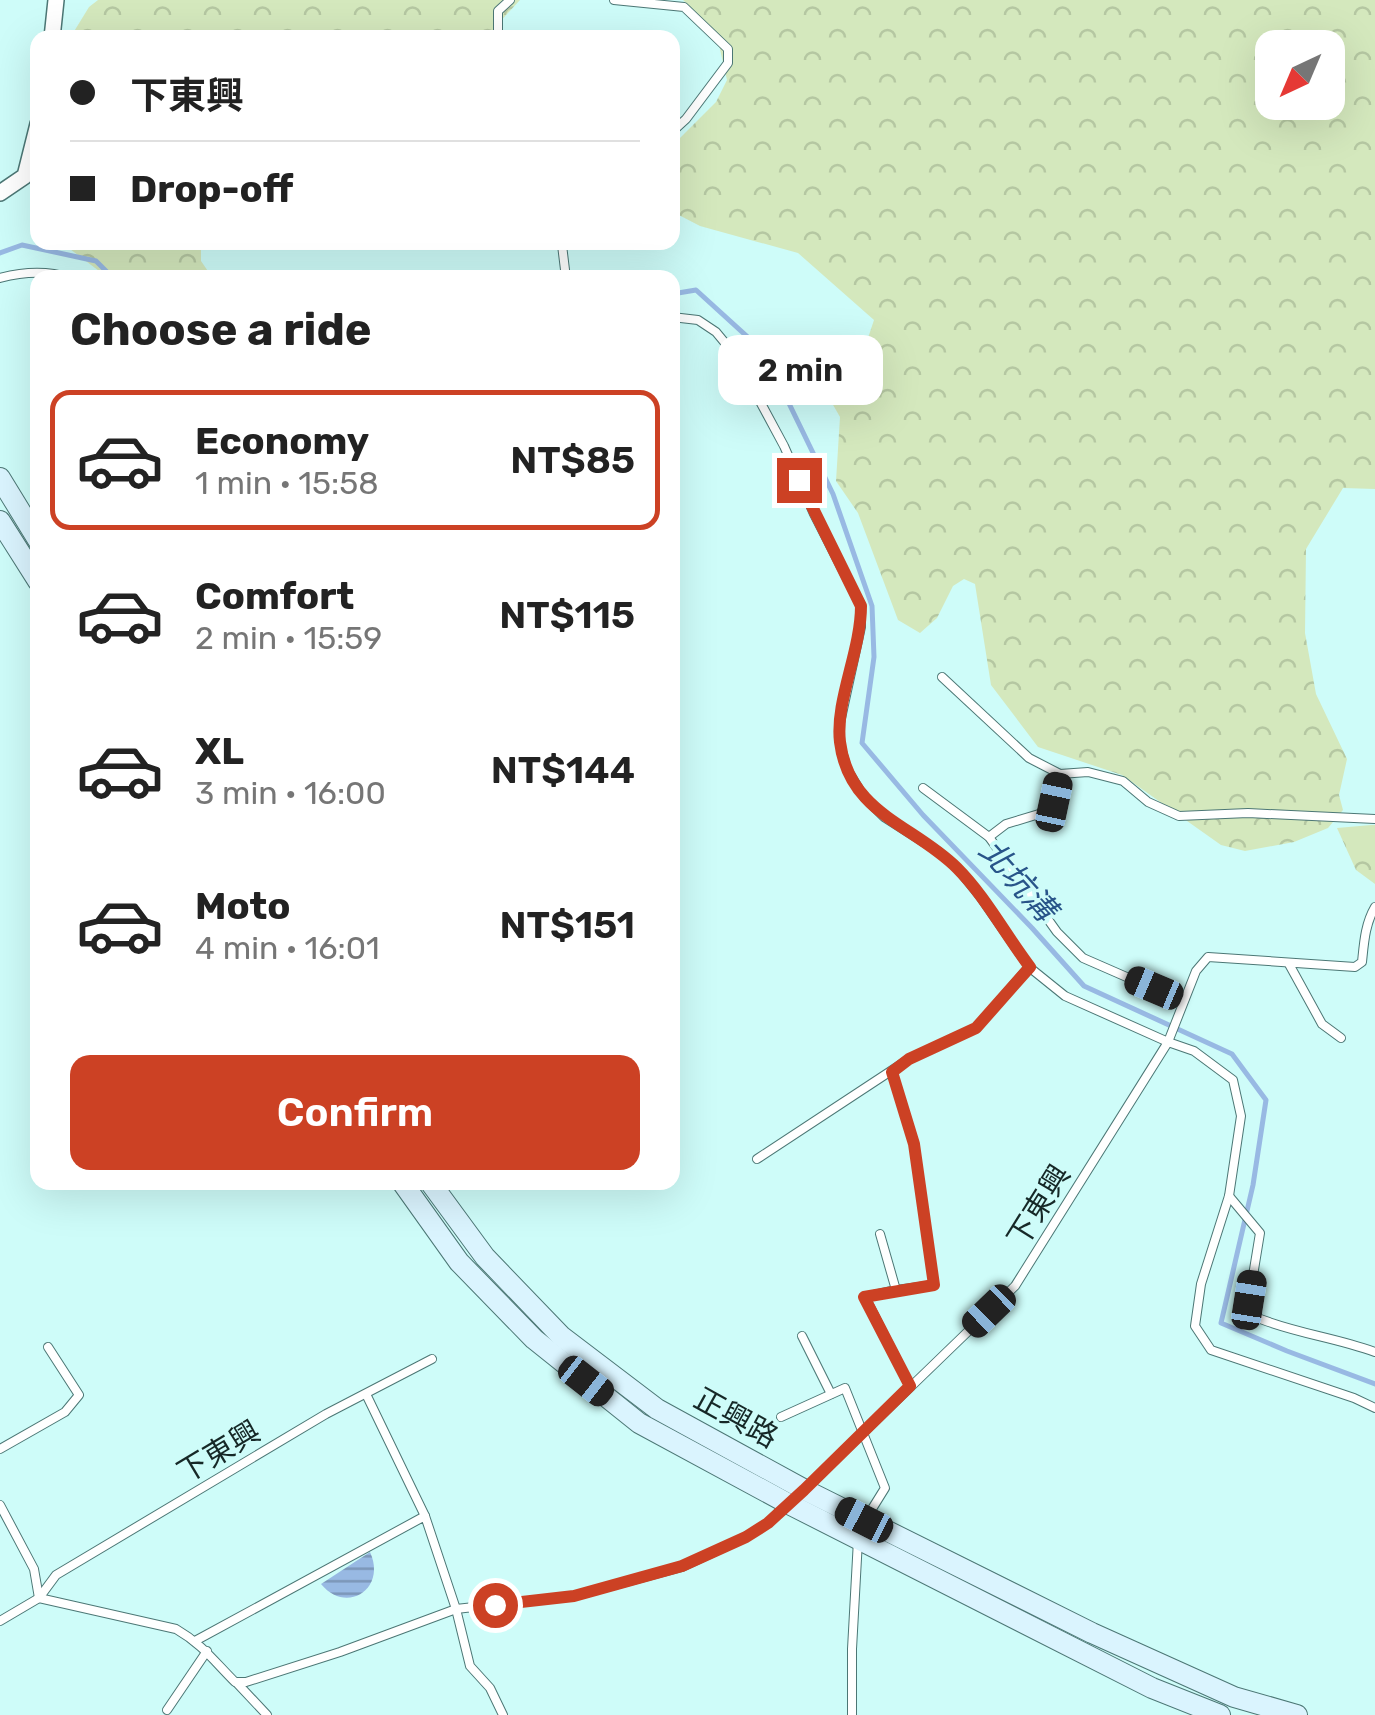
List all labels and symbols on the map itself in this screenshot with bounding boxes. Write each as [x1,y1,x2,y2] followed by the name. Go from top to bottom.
[1255,30,1345,120] north arrow
[716,335,882,405] callout: 2 min
[777,458,822,503] route end
[1033,770,1075,834] car
[972,832,1067,931] water label: 北坑溝
[1121,962,1187,1014] car
[1000,1158,1078,1254] street label: 下東興
[1229,1268,1269,1332] car
[957,1279,1021,1343] car
[553,1351,619,1411] car
[688,1380,784,1456] street label: 正興路
[171,1413,267,1491] street label: 下東興
[830,1493,898,1547] car
[473,1583,518,1628] route start

